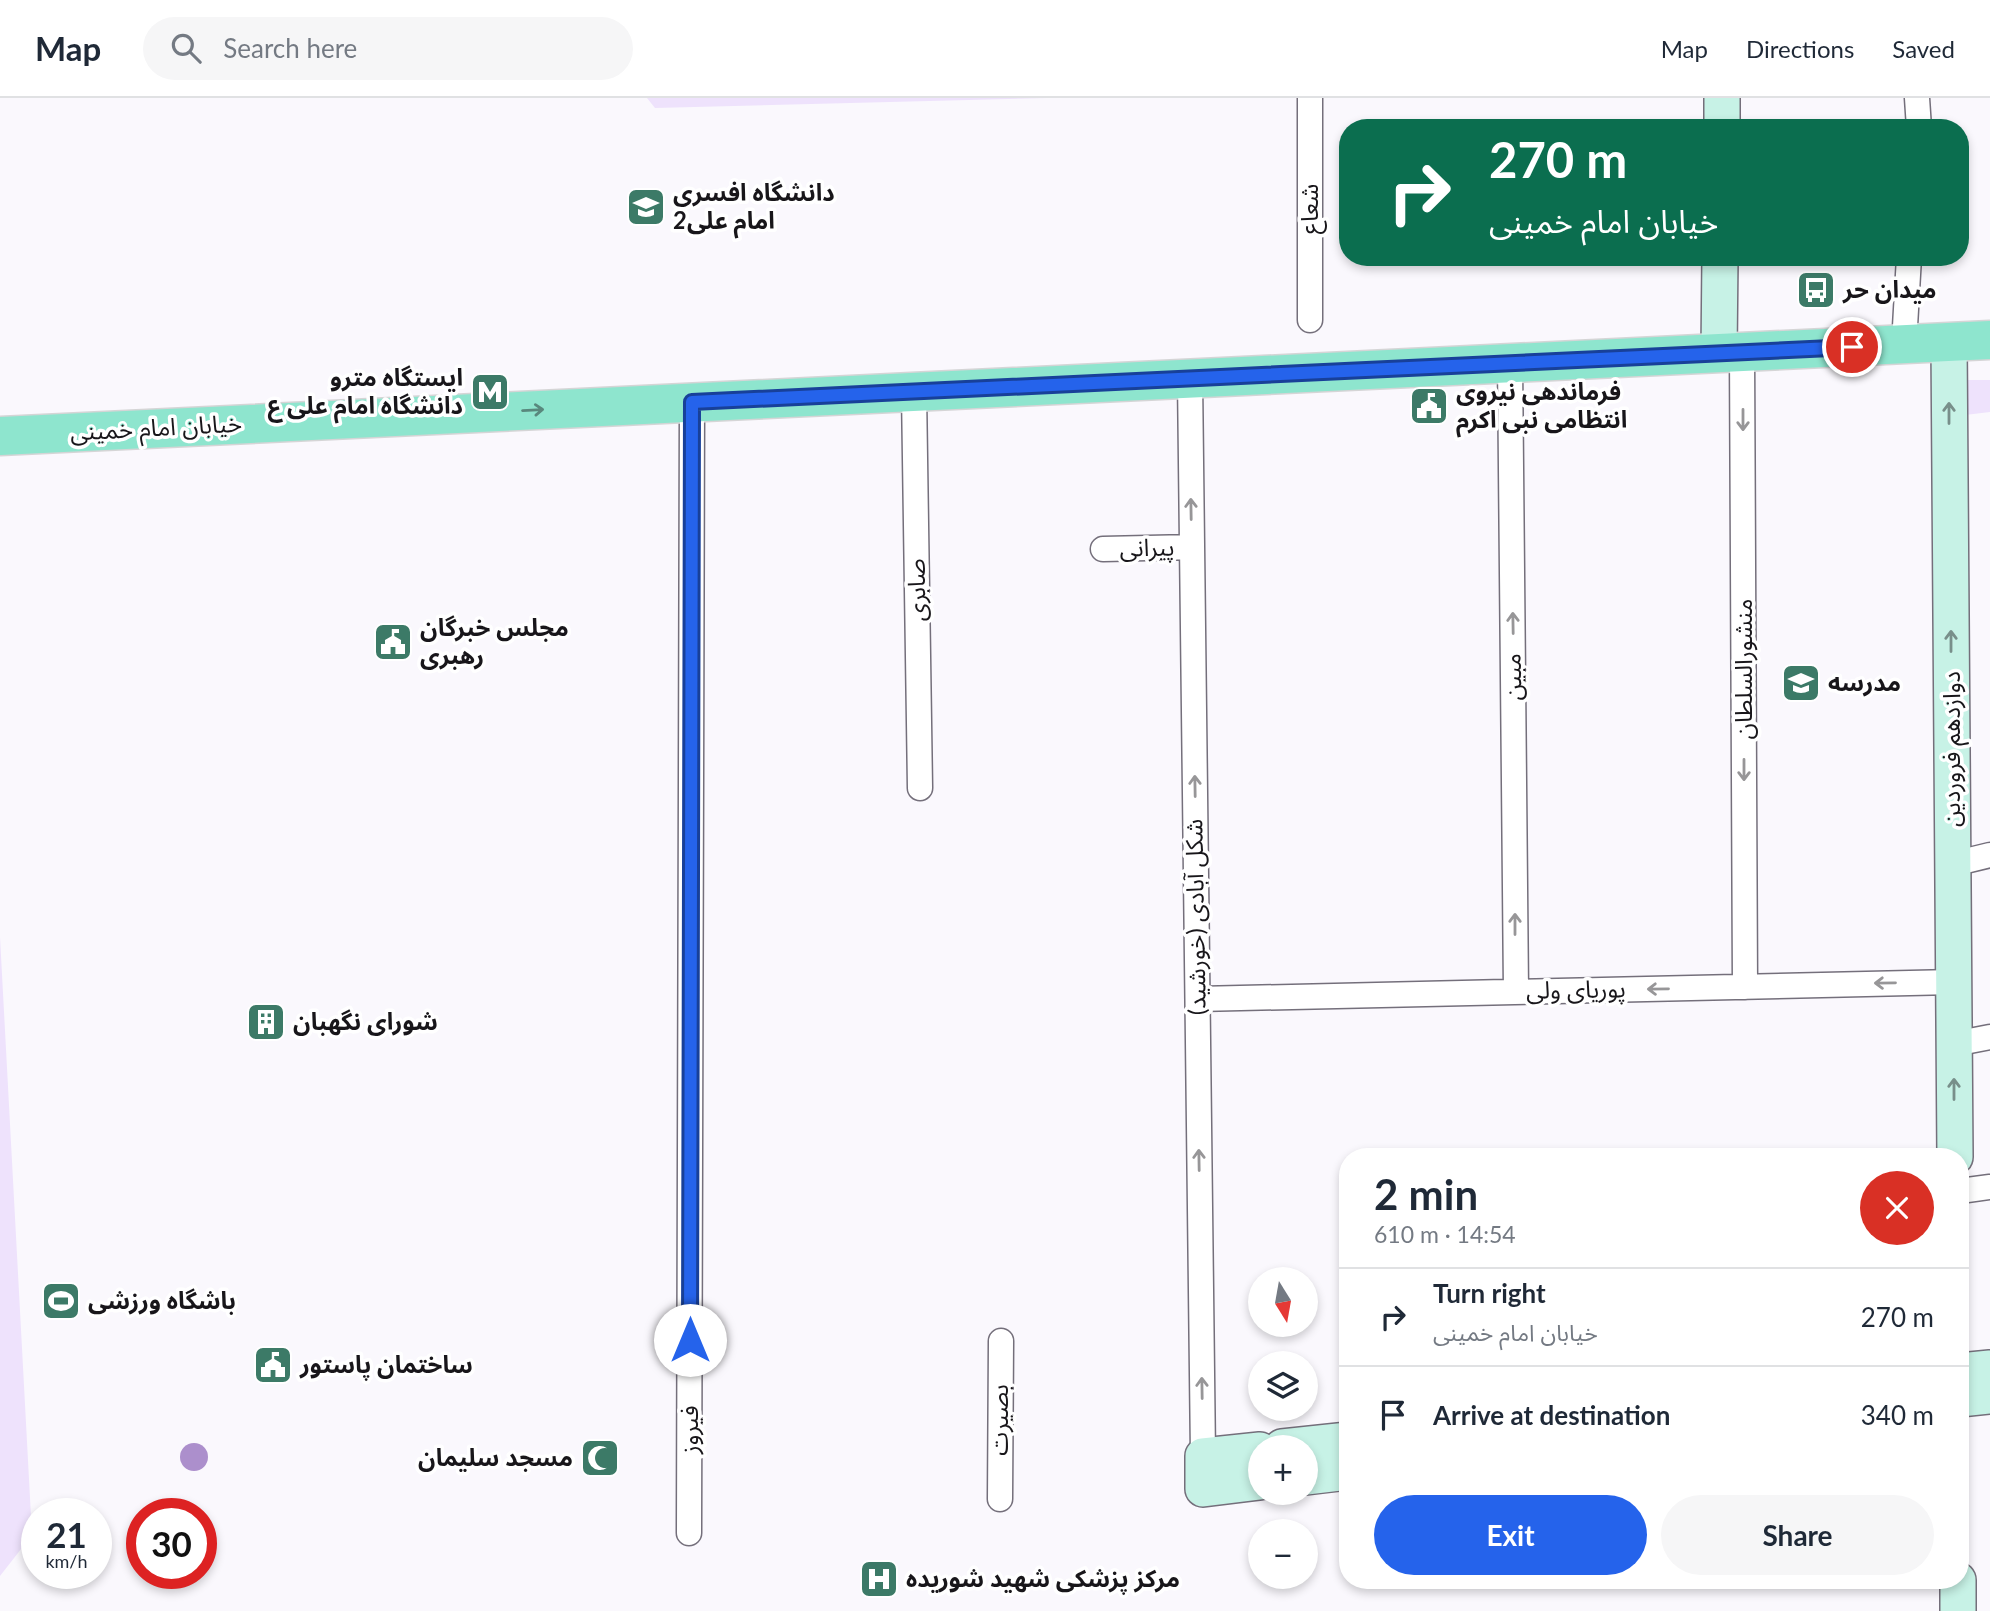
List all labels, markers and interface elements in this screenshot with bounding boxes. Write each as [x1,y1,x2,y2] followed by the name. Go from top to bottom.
[143,17,633,80] search box
[35,28,101,68] text: Map
[167,29,205,67] icon: search
[223,32,357,64] text: Search here
[1661,34,1708,63] text: Map
[1746,34,1854,63] text: Directions
[1892,34,1955,63] text: Saved
[1489,130,1627,188] text: 270 m
[1374,147,1465,238] icon: right
[673,177,835,239] place label: دانشگاه افسری امام علی2
[1294,184,1327,234] street label: شعاع
[625,186,667,228] school or university icon: دانشگاه افسری امام علی2
[1489,201,1718,240] text: خیابان امام خمینی
[1795,269,1837,311] bus stop icon: میدان حر
[1842,274,1937,304] place label: میدان حر
[1822,317,1882,377] pin
[1833,328,1871,366] icon: arrive
[268,362,463,424] place label: ایستگاه مترو دانشگاه امام علی ع
[469,371,511,413] metro station icon: ایستگاه مترو دانشگاه امام علی ع
[1456,376,1627,438] place label: فرماندهی نیروی انتظامی نبی اکرم
[1408,385,1450,427] public building icon: فرماندهی نیروی انتظامی نبی اکرم
[1942,402,1956,425] one-way arrow
[521,404,544,417] one-way arrow
[69,408,243,450] street label: خیابان امام خمینی
[1736,408,1750,431] one-way arrow
[1185,498,1198,521] one-way arrow
[1119,532,1175,564] street label: پیرانی
[900,558,932,622] street label: صابری
[1728,599,1758,739] street label: منشورالسلطان
[1506,611,1520,634] one-way arrow
[420,612,569,670] place label: مجلس خبرگان رهبری
[372,621,414,663] public building icon: مجلس خبرگان رهبری
[1944,629,1958,652] one-way arrow
[1497,653,1527,701] street label: مبین
[1780,662,1822,704] school or university icon: مدرسه
[1828,667,1901,697] place label: مدرسه
[1936,671,1969,827] street label: دوازدهم فروردین
[1737,758,1751,781] one-way arrow
[1188,775,1202,798] one-way arrow
[1178,819,1212,1016] street label: شکل آبادی (خورشید)
[1508,912,1522,935] one-way arrow
[1526,973,1626,1006] street label: پوریای ولی
[1874,977,1897,990] one-way arrow
[1647,982,1670,995] one-way arrow
[245,1001,287,1043] building icon: شورای نگهبان
[293,1006,438,1036] place label: شورای نگهبان
[1947,1077,1961,1100] one-way arrow
[1192,1149,1206,1172] one-way arrow
[1374,1169,1478,1219] text: 2 min
[1860,1171,1934,1245] button: close
[1374,1220,1516,1248] text: 610 m · 14:54
[1248,1267,1318,1337] north arrow
[1248,1267,1318,1589] map controls
[1433,1277,1546,1309] text: Turn right
[40,1280,82,1322] sports icon: باشگاه ورزشی
[88,1285,236,1315] place label: باشگاه ورزشی
[1374,1298,1412,1336] icon: right
[1861,1301,1934,1333] text: 270 m
[653,1303,727,1377] position arrow
[1433,1318,1598,1346] text: خیابان امام خمینی
[252,1344,294,1386] public building icon: ساختمان پاستور
[299,1349,473,1381] place label: ساختمان پاستور
[1248,1351,1318,1421] button: layers
[1195,1377,1209,1400] one-way arrow
[984,1384,1014,1456] street label: بصیرت
[1374,1396,1412,1434] icon: arrive
[1433,1399,1670,1431] text: Arrive at destination
[1861,1399,1934,1431] text: 340 m
[674,1406,704,1455] street label: فیروز
[1248,1435,1318,1505] button: +
[579,1437,621,1479] mosque icon: مسجد سلیمان
[418,1442,573,1472] place label: مسجد سلیمان
[1374,1495,1647,1575] button: Exit
[1661,1495,1934,1575] button: Share
[126,1498,217,1589] speed limit sign: 30
[46,1513,87,1555] text: 21
[1248,1519,1318,1589] button: −
[45,1550,88,1572] text: km/h
[858,1558,900,1600] hospital icon: مرکز پزشکی شهید شوریده
[906,1563,1180,1595] place label: مرکز پزشکی شهید شوریده

